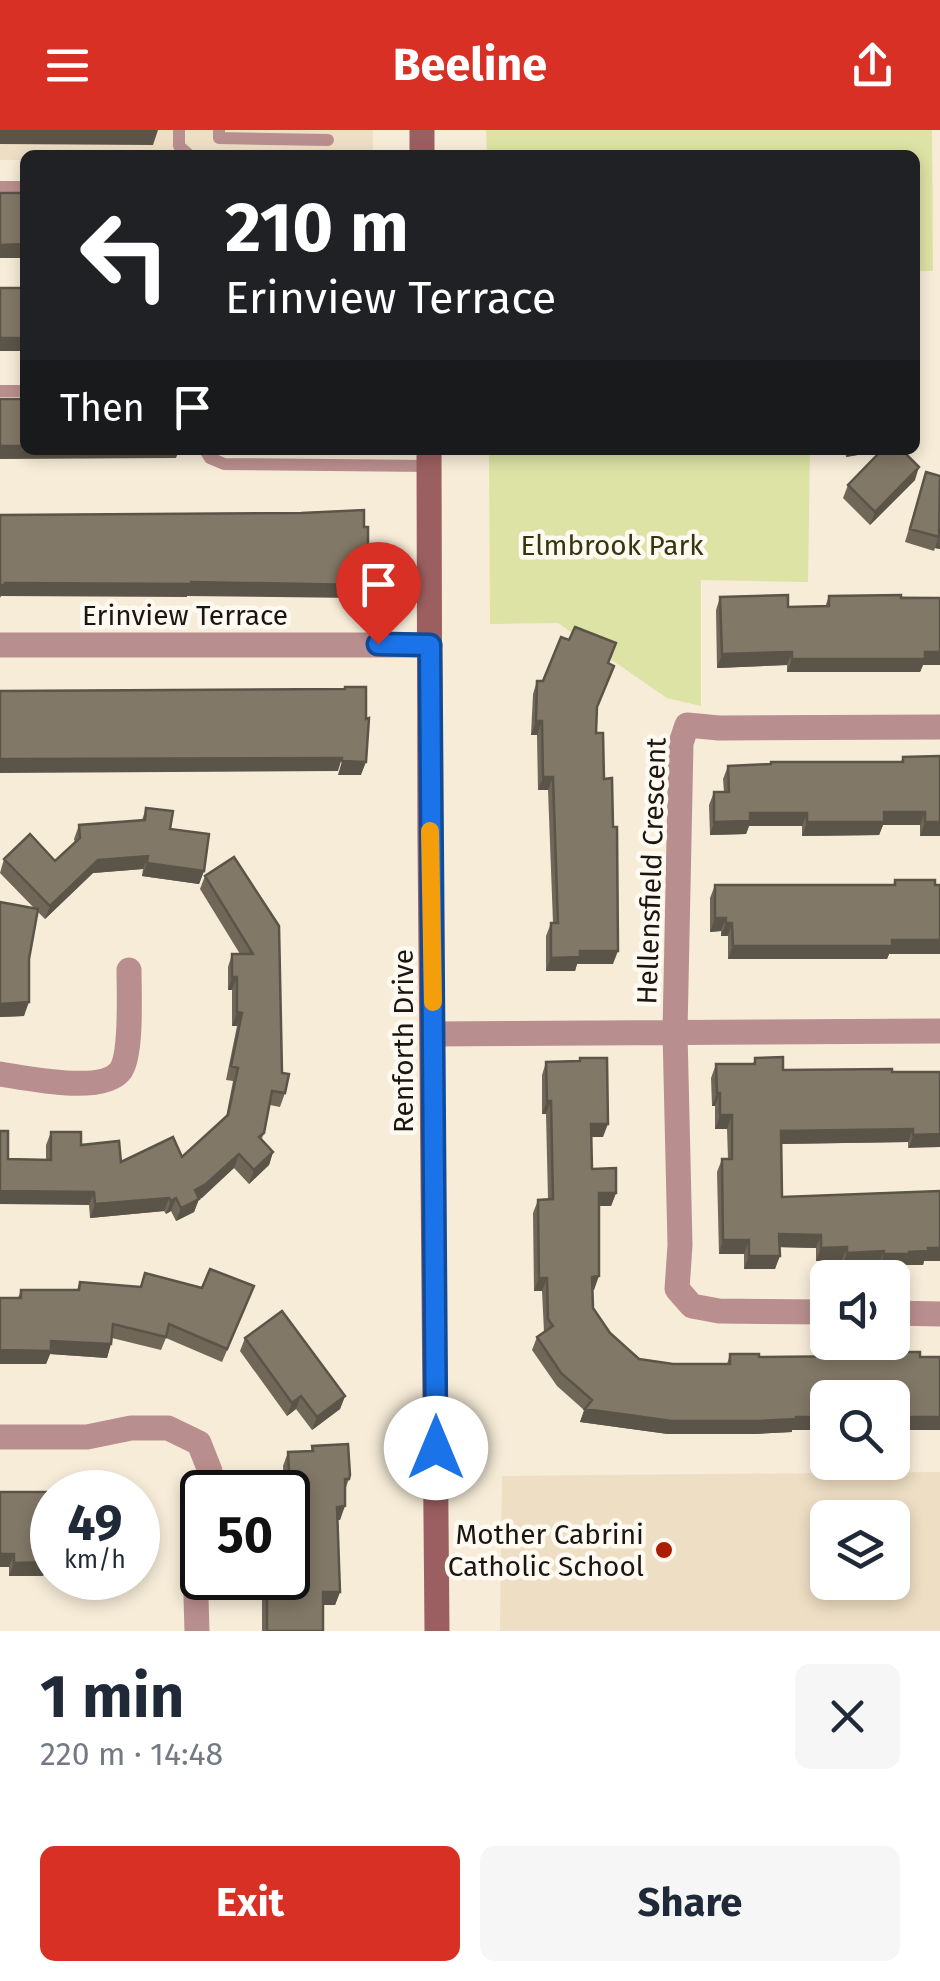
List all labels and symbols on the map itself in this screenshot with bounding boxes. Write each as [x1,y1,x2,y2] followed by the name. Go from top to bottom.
[520,529,704,562] park label: Elmbrook Park
[336,542,421,645] pin
[82,599,288,632] street label: Erinview Terrace
[630,736,673,1005] street label: Hellensfield Crescent
[387,949,420,1133] street label: Renforth Drive
[384,1396,488,1500] position arrow
[180,1470,310,1600] speed limit sign: 50
[448,1518,644,1583] place label: Mother Cabrini Catholic School
[653,1539,675,1561] marker: Mother Cabrini Catholic School

